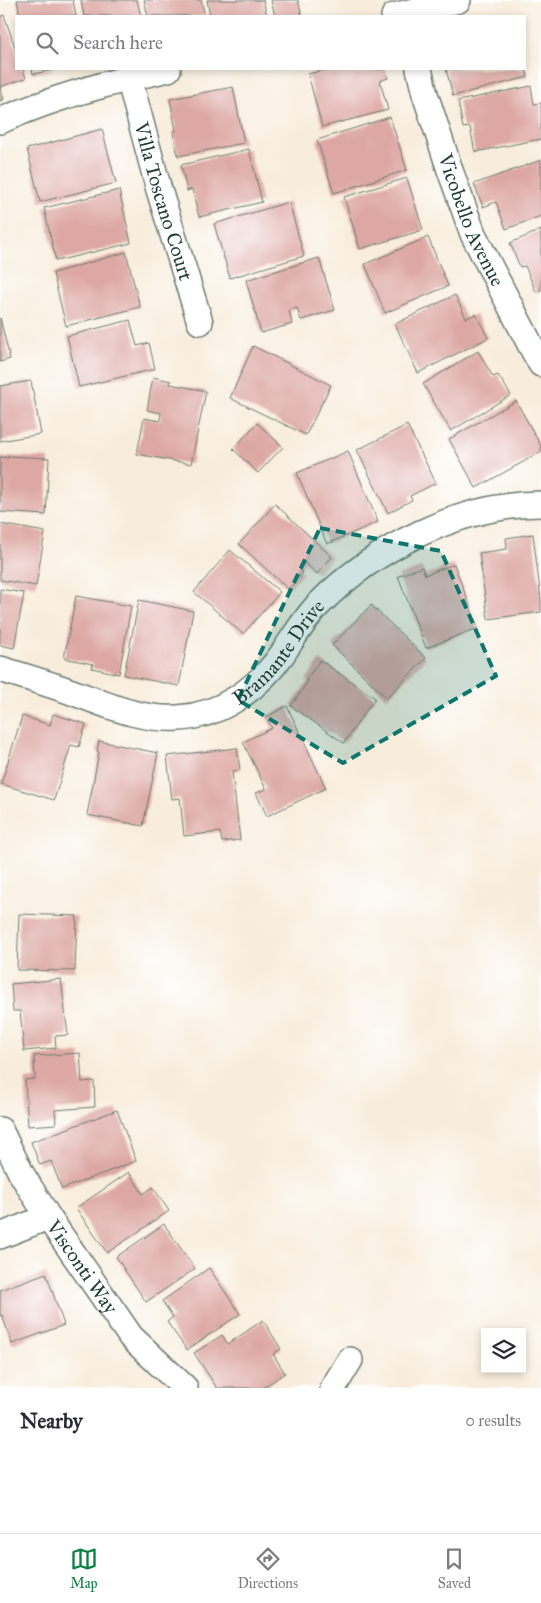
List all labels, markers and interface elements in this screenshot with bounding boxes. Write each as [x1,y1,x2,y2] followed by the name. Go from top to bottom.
[15,15,526,70] search box
[33,29,61,57] icon: search
[73,31,163,54] text: Search here
[129,118,198,283] street label: Villa Toscano Court
[433,150,510,290] street label: Vicobello Avenue
[228,594,329,710] street label: Bramante Drive
[41,1214,124,1319] street label: Visconti Way
[481,1328,526,1373] map controls
[481,1328,526,1373] button: layers
[20,1408,83,1434] text: Nearby
[466,1411,521,1430] text: 0 results
[70,1545,98,1592] tab: Map
[238,1545,298,1592] tab: Directions
[438,1545,471,1592] tab: Saved

